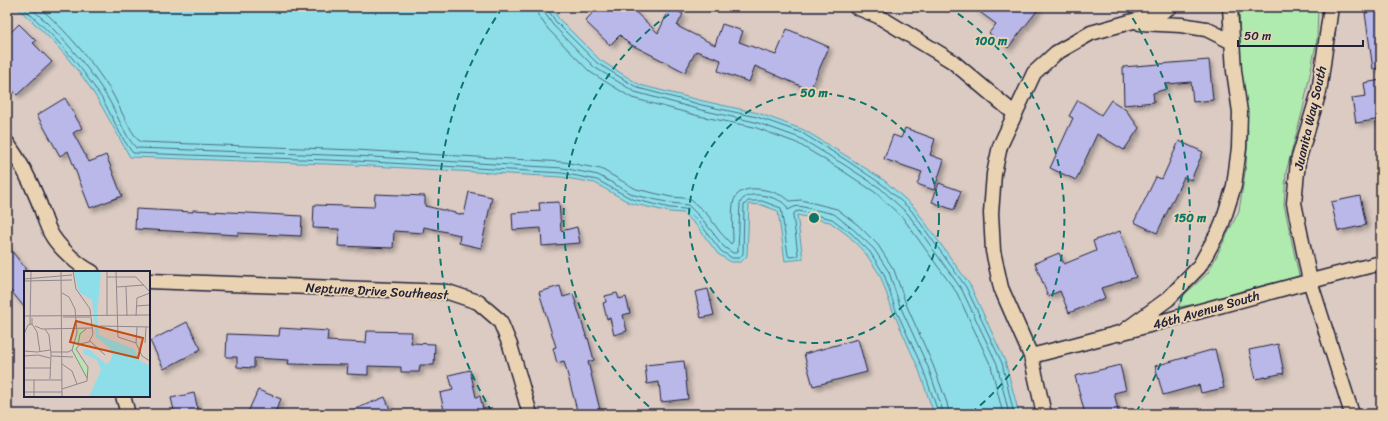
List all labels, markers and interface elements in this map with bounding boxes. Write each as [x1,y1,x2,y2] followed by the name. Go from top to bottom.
[1238,22,1363,48] scale bar
[1244,25,1271,47] text: 50 m
[975,30,1008,52] text: 100 m
[1287,63,1333,173] street label: Juanita Way South
[800,82,828,104] text: 50 m
[1174,207,1207,229] text: 150 m
[807,211,821,225] centre of rings
[24,271,150,397] inset map
[305,276,450,306] street label: Neptune Drive Southeast
[1150,284,1262,336] street label: 46th Avenue South

